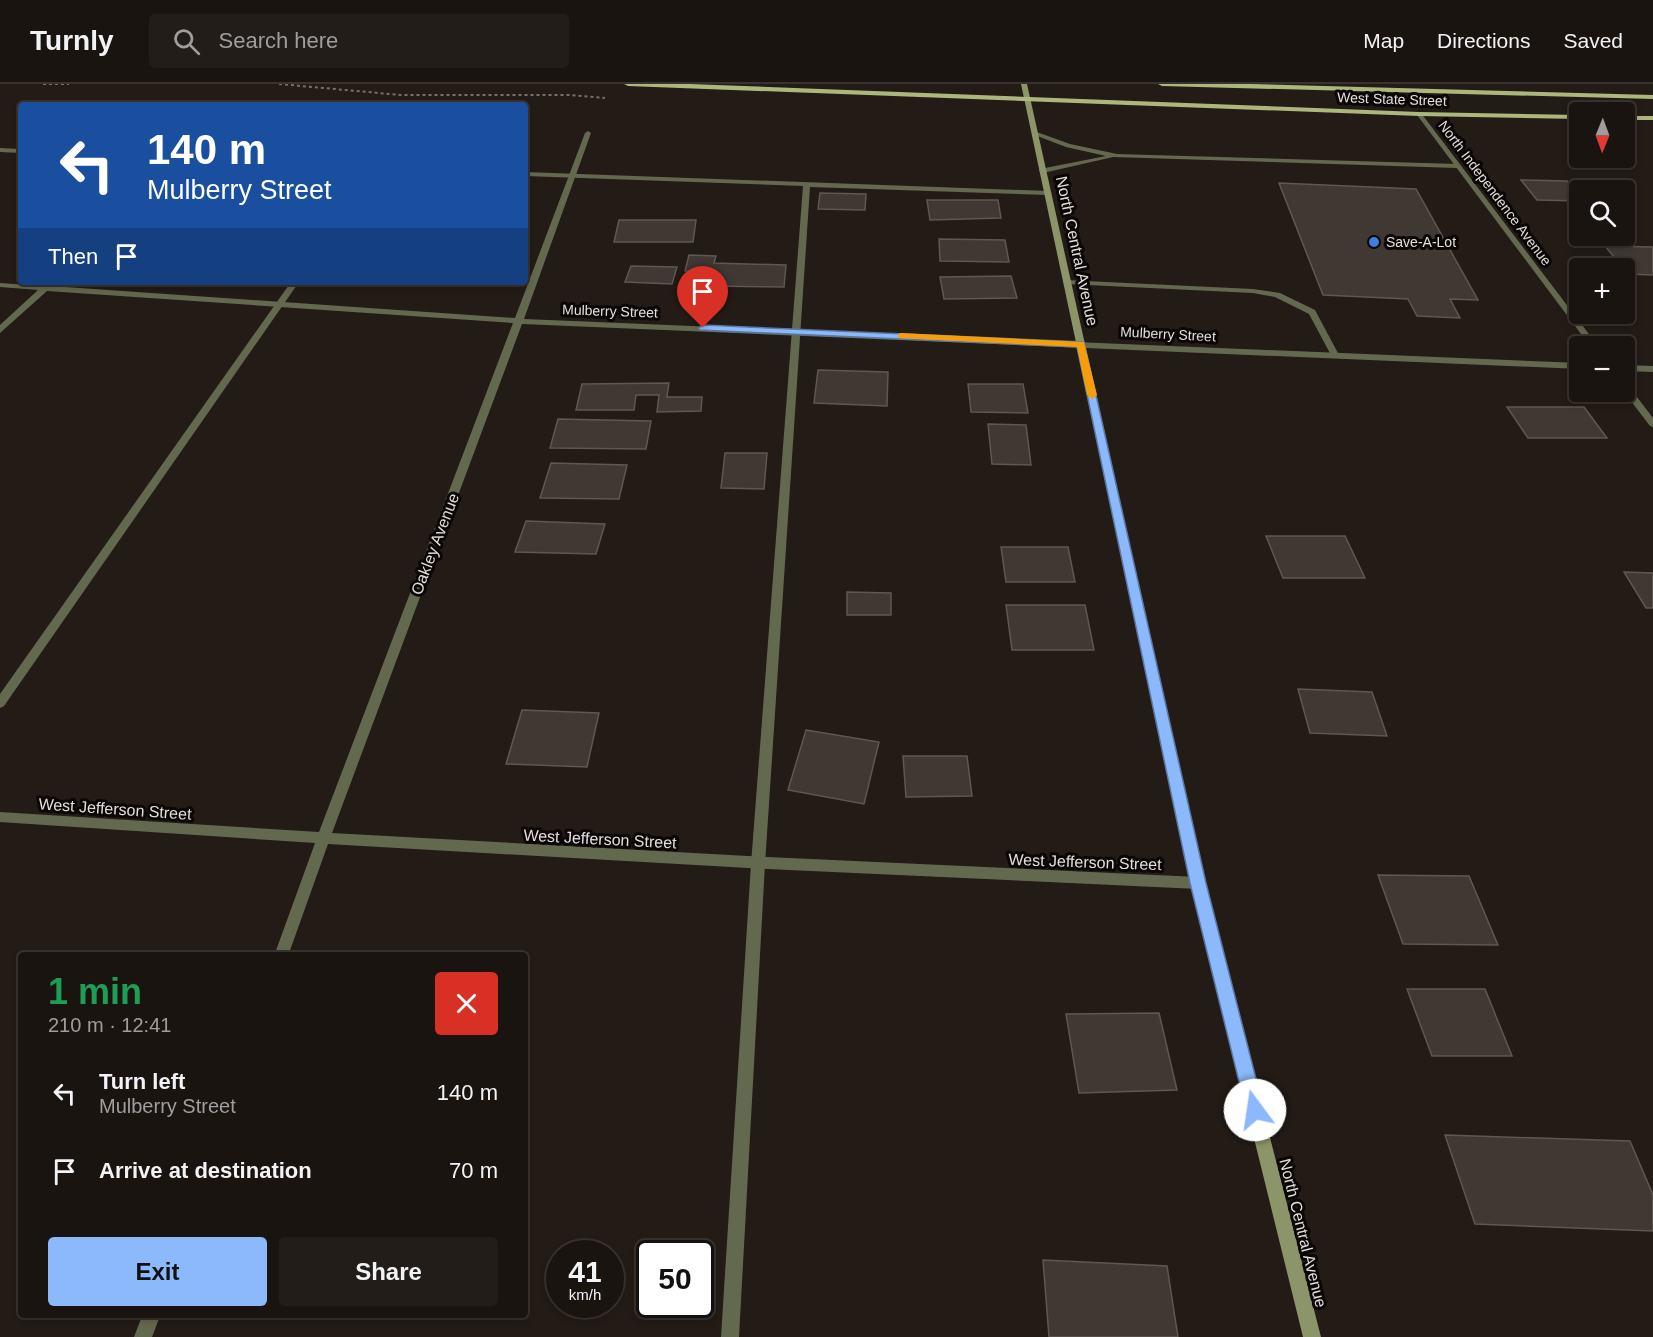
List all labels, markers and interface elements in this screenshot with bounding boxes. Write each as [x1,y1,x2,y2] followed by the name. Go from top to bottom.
[149,14,569,68] search box
[30,25,113,56] text: Turnly
[170,25,203,58] icon: search
[218,28,338,53] text: Search here
[1363,29,1404,52] text: Map
[1437,29,1530,52] text: Directions
[1563,29,1623,52] text: Saved
[1337,89,1447,109] street label: West State Street
[1569,102,1635,168] north arrow
[1569,102,1635,402] map controls
[1435,117,1555,269] street label: North Independence Avenue
[48,126,126,204] icon: left
[147,126,266,173] text: 140 m
[147,175,332,205] text: Mulberry Street
[1053,175,1101,328] street label: North Central Avenue
[1569,180,1635,246] button: search
[1386,234,1456,250] place label: Save-A-Lot
[1367,235,1381,249] marker: Save-A-Lot
[110,240,143,273] icon: arrive
[48,244,98,269] text: Then
[1569,258,1635,324] button: +
[677,266,728,328] pin
[686,275,719,308] icon: arrive
[562,301,658,321] street label: Mulberry Street
[1120,324,1216,344] street label: Mulberry Street
[1569,336,1635,402] button: −
[408,491,462,597] street label: Oakley Avenue
[38,795,193,823] street label: West Jefferson Street
[523,827,678,852] street label: West Jefferson Street
[1008,851,1162,873] street label: West Jefferson Street
[48,971,142,1012] text: 1 min
[435,972,498,1035] button: close
[48,1014,171,1036] text: 210 m · 12:41
[99,1069,185,1094] text: Turn left
[48,1077,81,1110] icon: left
[1223,1078,1287,1142] position arrow
[437,1080,498,1105] text: 140 m
[99,1095,236,1117] text: Mulberry Street
[48,1155,81,1188] icon: arrive
[1276,1157,1330,1309] street label: North Central Avenue
[99,1158,312,1183] text: Arrive at destination
[449,1158,498,1183] text: 70 m
[48,1237,267,1306] button: Exit
[279,1237,498,1306] button: Share
[636,1240,714,1318] speed limit sign: 50
[568,1255,602,1288] text: 41
[569,1286,601,1303] text: km/h

